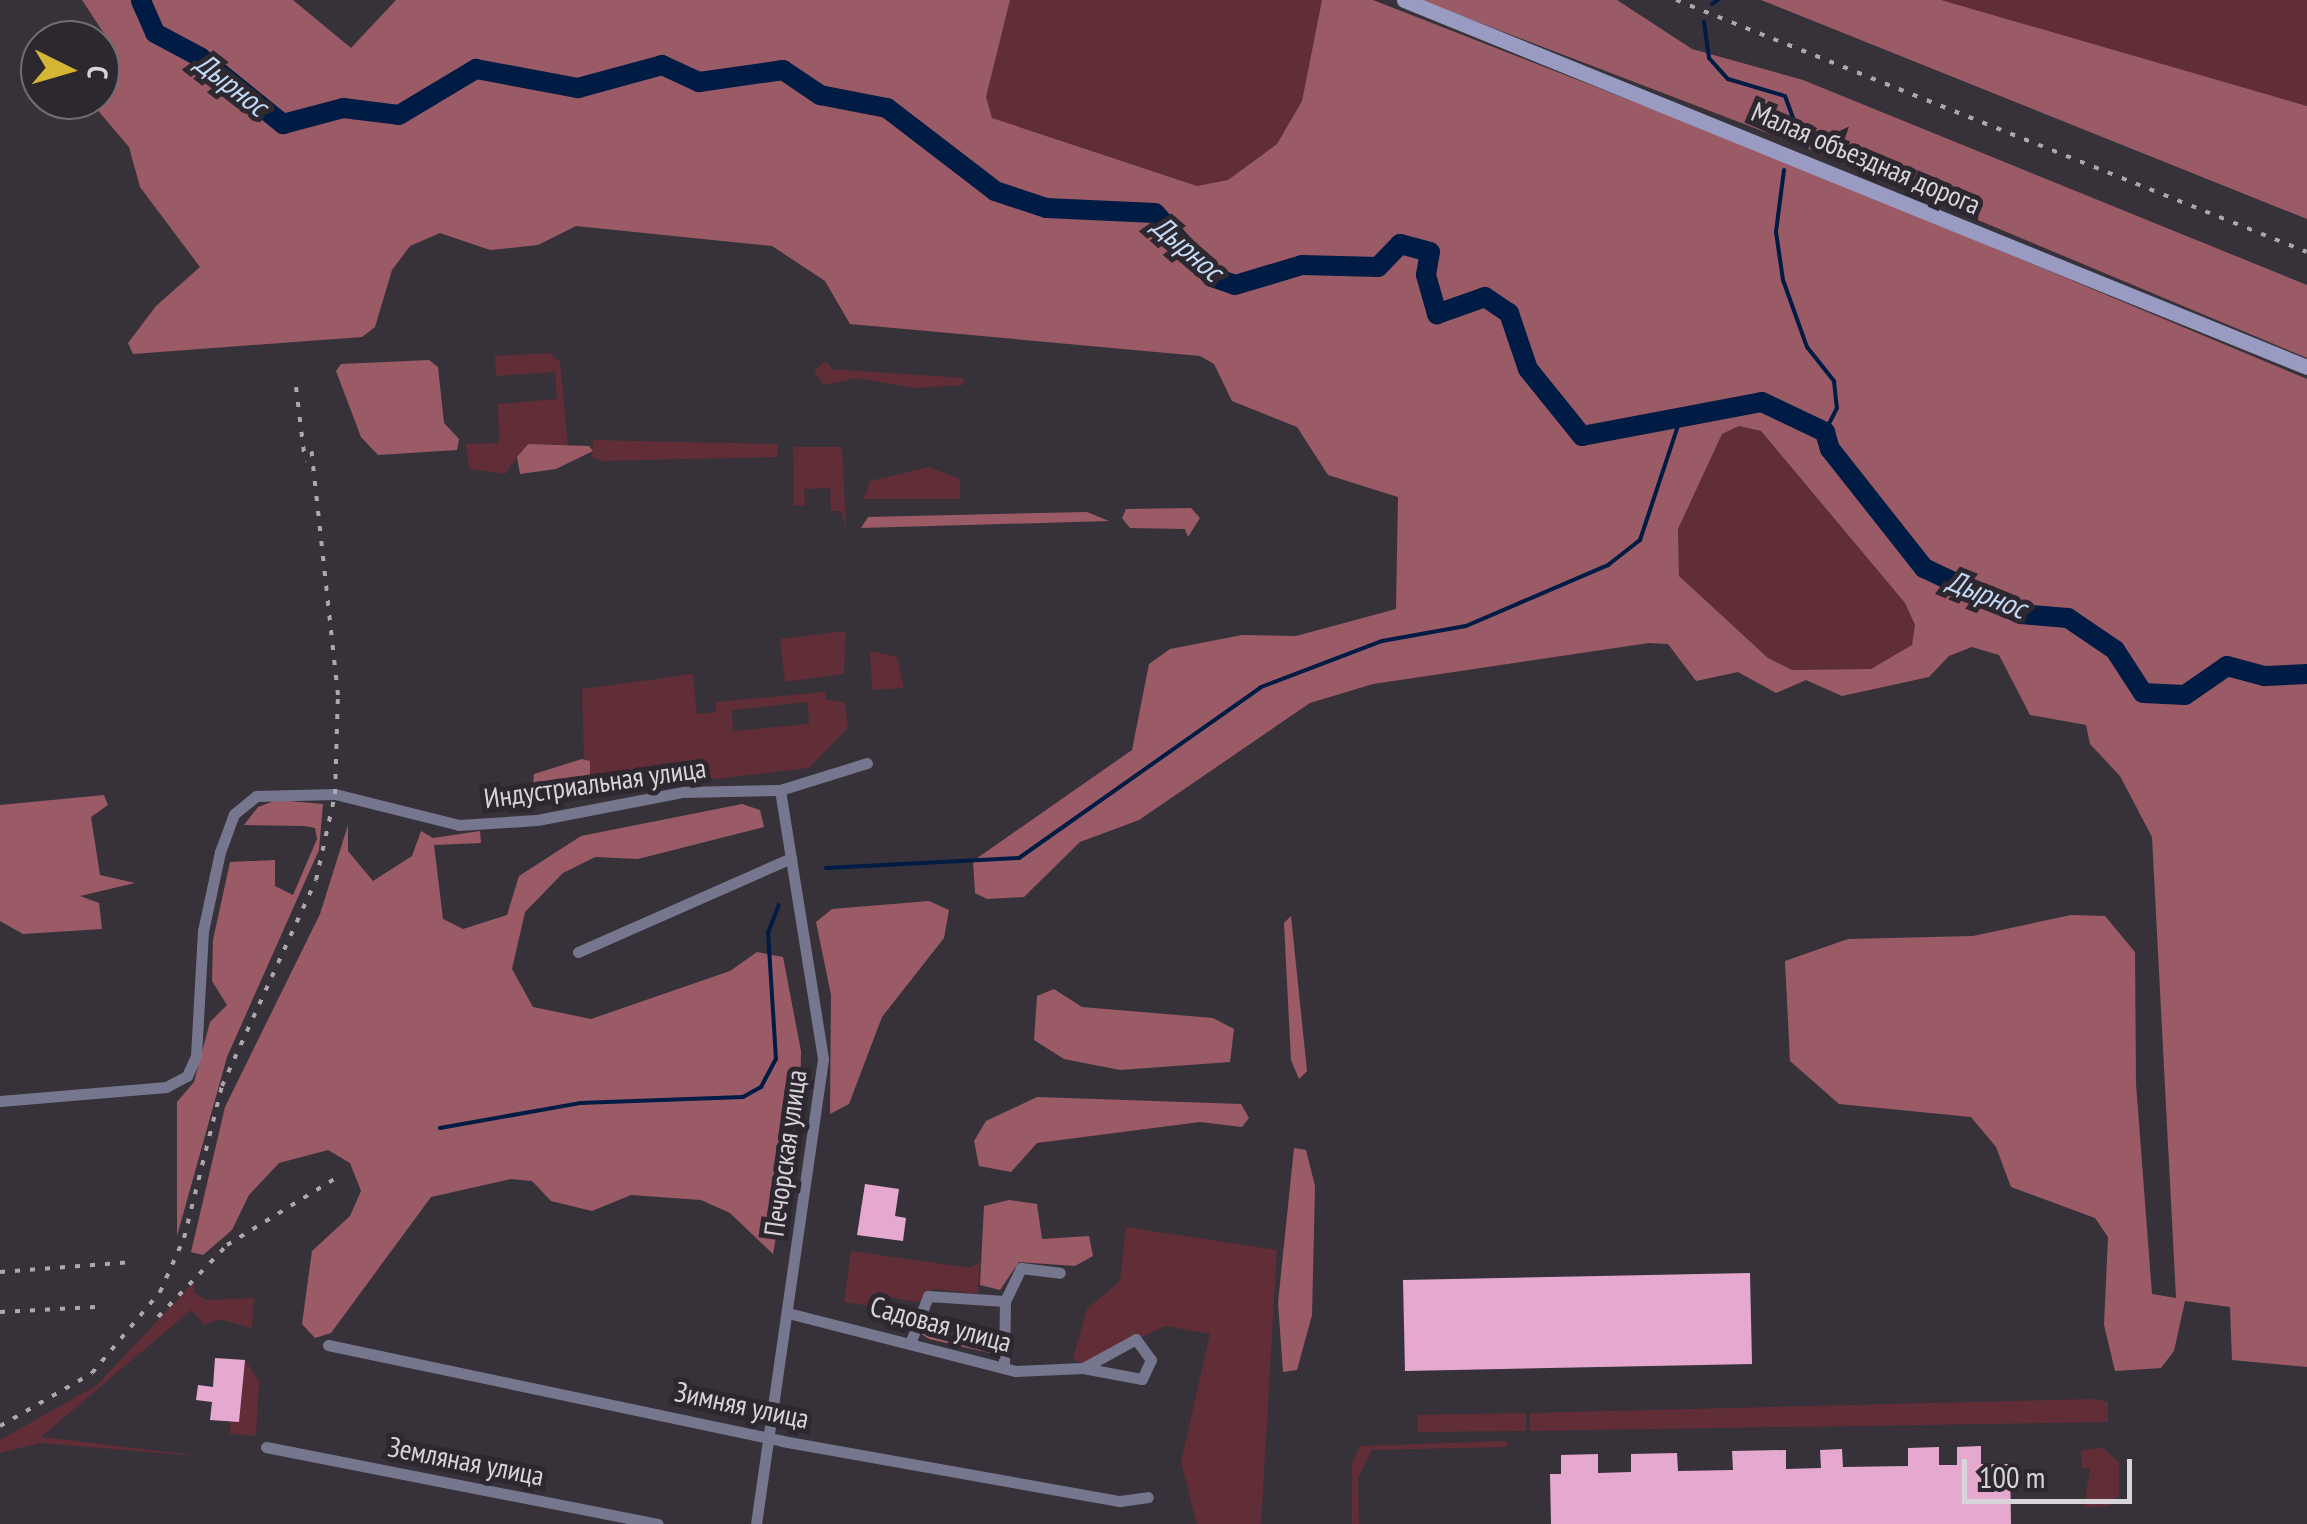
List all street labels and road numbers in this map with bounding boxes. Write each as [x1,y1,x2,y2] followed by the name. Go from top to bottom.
[1746,95,1986,221] street label: Малая объездная дорога
[482,751,708,815] street label: Индустриальная улица
[757,1068,813,1238] street label: Печорская улица
[867,1289,1015,1359] street label: Садовая улица
[672,1374,812,1436] street label: Зимняя улица
[385,1429,547,1493] street label: Земляная улица

